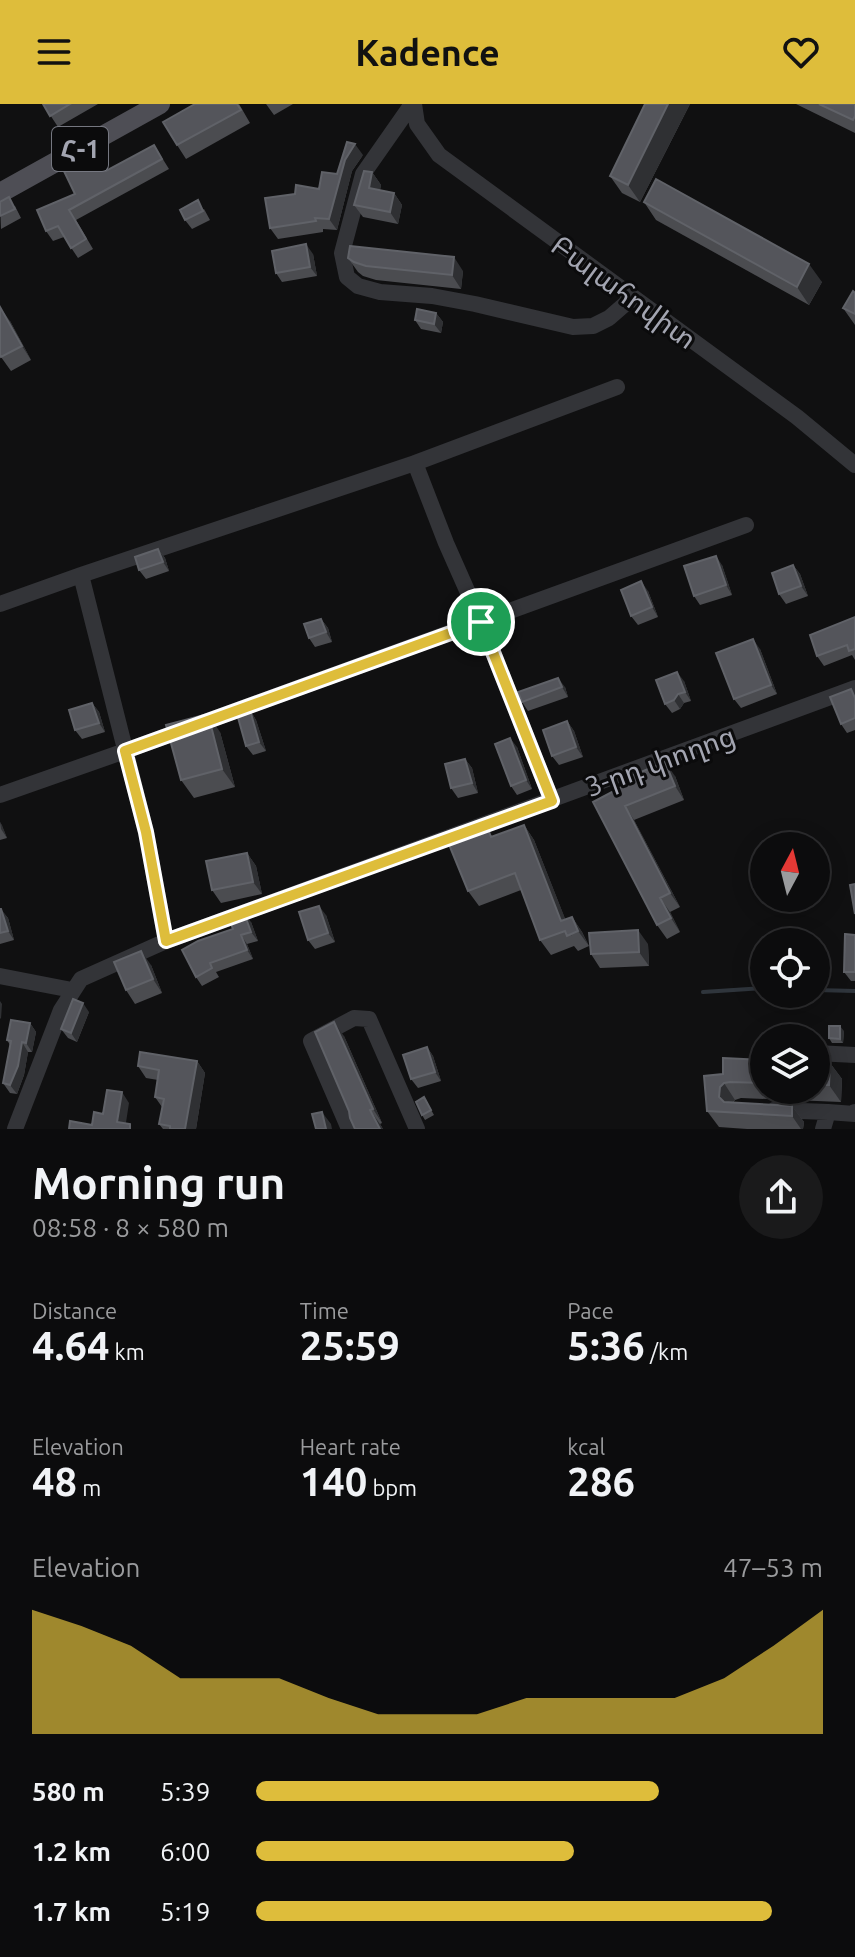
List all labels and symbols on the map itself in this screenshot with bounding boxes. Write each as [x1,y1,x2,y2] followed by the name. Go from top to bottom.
[52,127,108,171] road number: Հ-1
[545,229,703,356] street label: Բալահովիտ
[447,588,515,656] pin
[581,719,740,804] street label: 3-րդ փողոց
[750,832,830,912] north arrow

